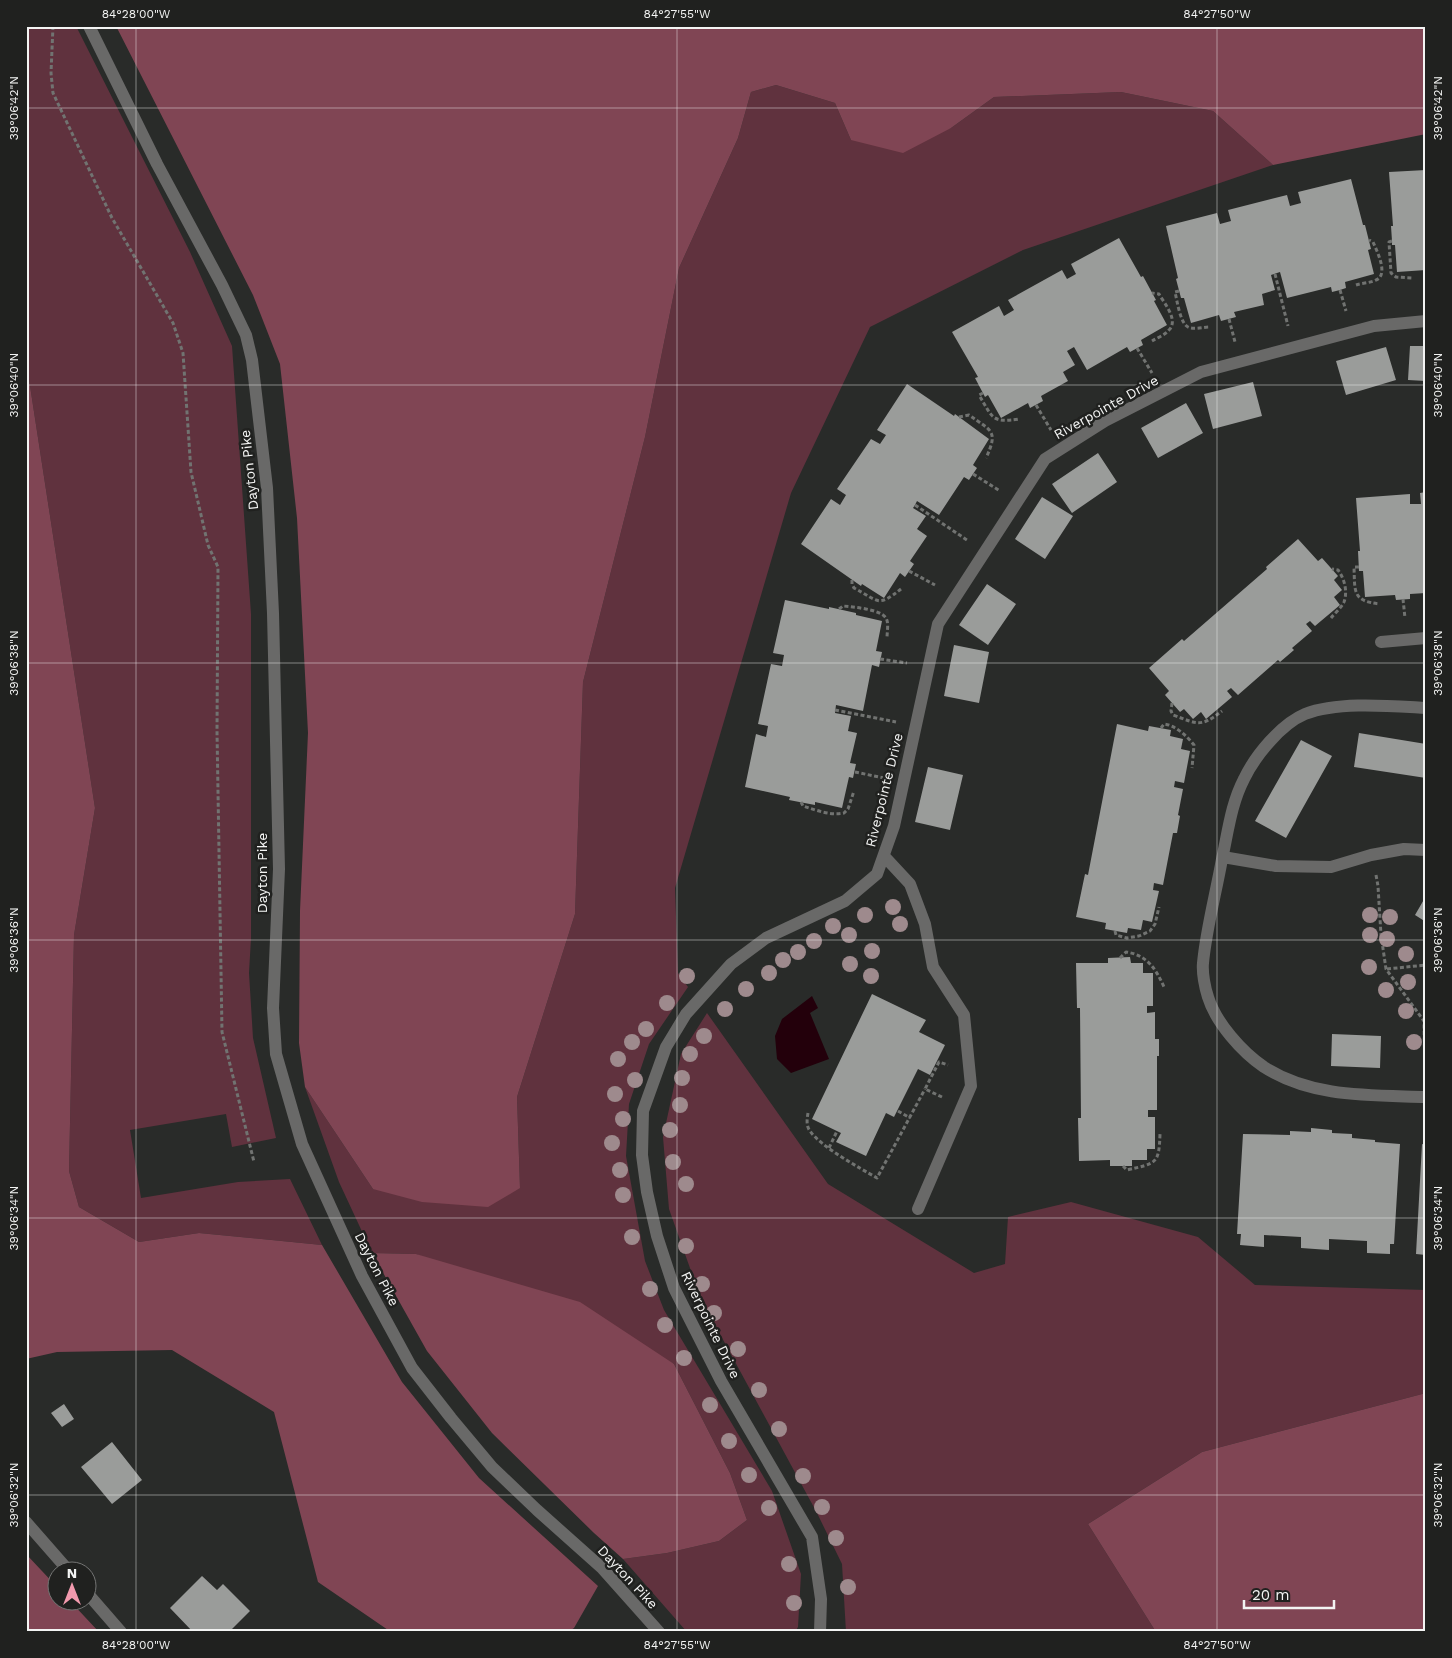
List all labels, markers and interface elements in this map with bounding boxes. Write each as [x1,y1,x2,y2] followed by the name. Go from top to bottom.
[102,7,171,21] text: 84°28'00"W
[644,7,711,21] text: 84°27'55"W
[1183,7,1251,21] text: 84°27'50"W
[7,76,21,140] text: 39°06'42"N
[1431,76,1445,140] text: 39°06'42"N
[7,353,21,417] text: 39°06'40"N
[1431,353,1445,417] text: 39°06'40"N
[1051,372,1161,442] street label: Riverpointe Drive
[237,429,261,511] street label: Dayton Pike
[7,630,21,696] text: 39°06'38"N
[1431,630,1445,696] text: 39°06'38"N
[862,731,906,849] street label: Riverpointe Drive
[254,833,270,913] street label: Dayton Pike
[7,907,21,973] text: 39°06'36"N
[1431,907,1445,973] text: 39°06'36"N
[7,1186,21,1250] text: 39°06'34"N
[1431,1186,1445,1250] text: 39°06'34"N
[352,1229,402,1309] street label: Dayton Pike
[678,1269,744,1381] street label: Riverpointe Drive
[7,1462,21,1528] text: 39°06'32"N
[1431,1462,1445,1528] text: 39°06'32"N
[595,1542,661,1612] street label: Dayton Pike
[48,1560,98,1610] north arrow
[67,1565,77,1581] text: N
[1244,1578,1334,1610] scale bar
[1252,1586,1290,1604] text: 20 m
[102,1638,171,1652] text: 84°28'00"W
[644,1638,711,1652] text: 84°27'55"W
[1183,1638,1251,1652] text: 84°27'50"W

